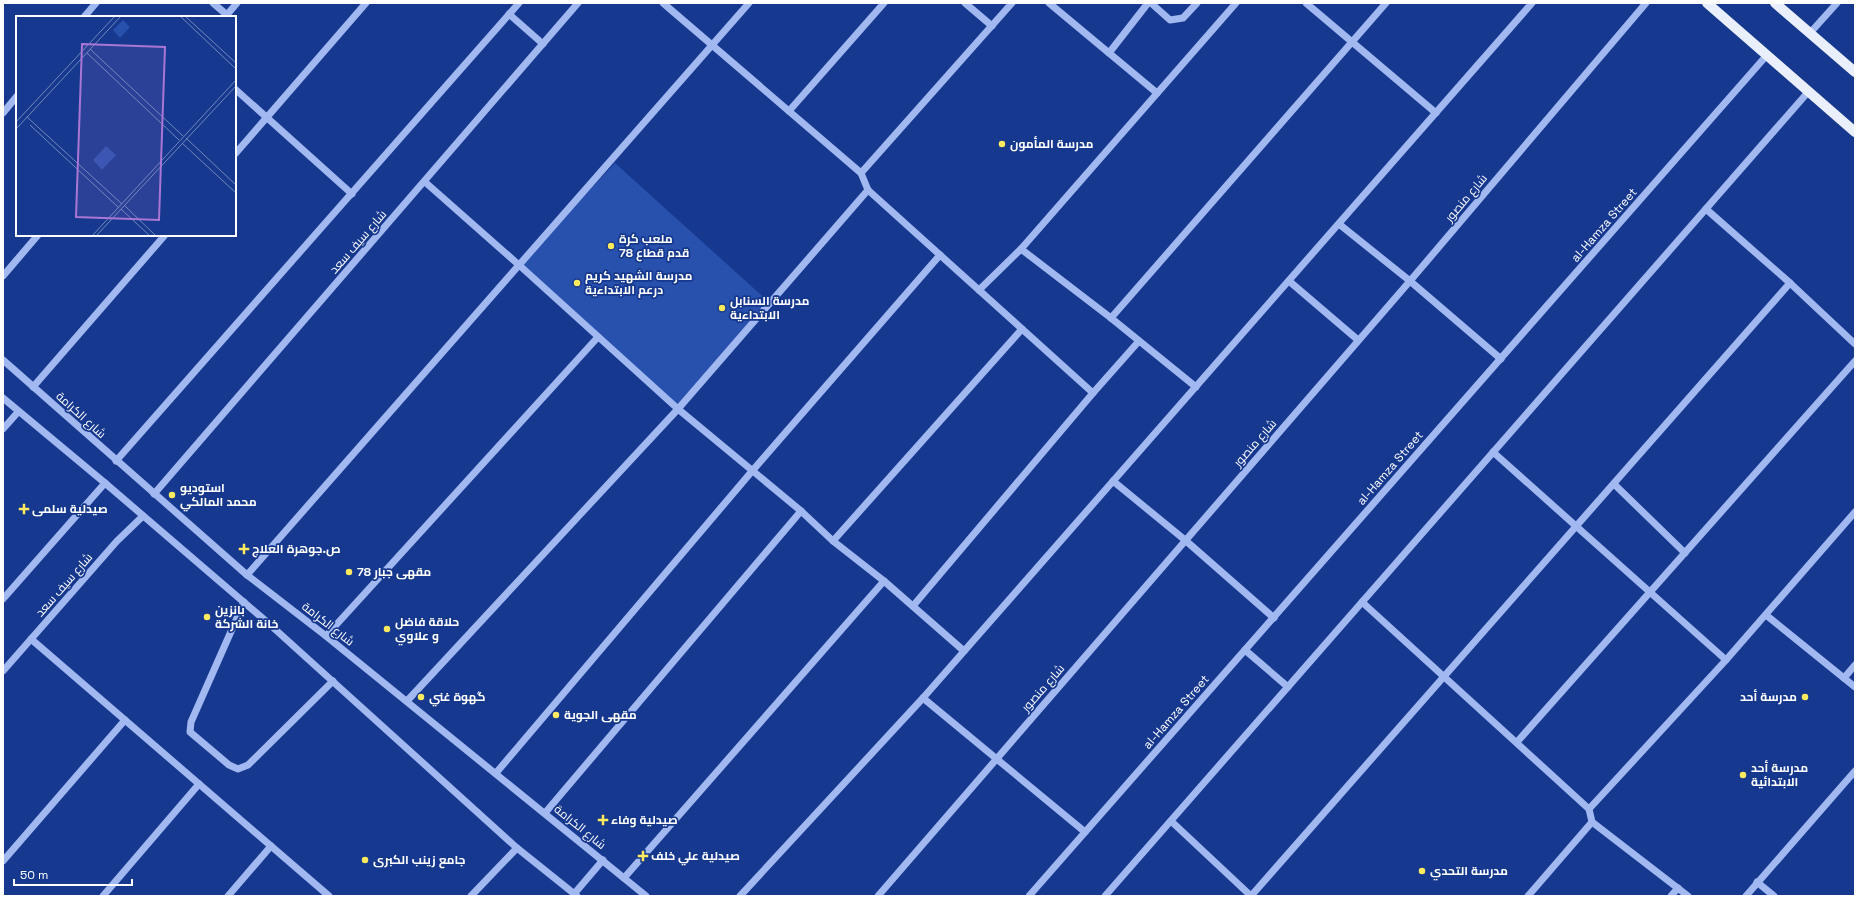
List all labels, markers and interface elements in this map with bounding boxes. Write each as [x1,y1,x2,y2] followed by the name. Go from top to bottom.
[16,16,236,236] inset map
[1010,136,1094,152] place label: مدرسة المأمون
[997,139,1007,149] marker: مدرسة المأمون
[1441,171,1491,226] street label: شارع منصور
[1567,185,1641,265] street label: al-Hamza Street
[326,207,390,277] street label: شارع سيف سعد
[619,231,689,262] place label: ملعب كرة قدم قطاع 78
[606,241,616,251] marker: ملعب كرة قدم قطاع 78
[585,268,693,298] place label: مدرسة الشهيد كريم درعم الابتداءية
[572,278,582,288] marker: مدرسة الشهيد كريم درعم الابتداءية
[730,293,810,323] place label: مدرسة السنابل الابتداءية
[717,303,727,313] marker: مدرسة السنابل الابتداءية
[53,388,110,442] street label: شارع الكرامة
[1229,416,1280,471] street label: شارع منصور
[1353,428,1427,508] street label: al-Hamza Street
[180,480,257,512] place label: استوديو محمد المالكي
[167,490,177,500] marker: استوديو محمد المالكي
[32,501,108,517] place label: صيدلية سلمى
[19,504,29,514] marker: صيدلية سلمى
[252,541,341,558] place label: ص.جوهرة العلاج
[239,544,249,554] marker: ص.جوهرة العلاج
[32,550,96,620] street label: شارع سيف سعد
[357,564,431,580] place label: مقهى جبار 78
[344,567,354,577] marker: مقهى جبار 78
[299,599,357,649] street label: شارع الكرامة
[215,602,278,632] place label: بانزين خانة الشركة
[202,612,212,622] marker: بانزين خانة الشركة
[395,614,459,646] place label: حلاقة فاضل و علاوي
[382,624,392,634] marker: حلاقة فاضل و علاوي
[1017,661,1068,716] street label: شارع منصور
[1139,672,1213,752] street label: al-Hamza Street
[429,689,486,707] place label: گهوة غني
[1740,689,1797,705] place label: مدرسة أحد
[416,692,426,702] marker: گهوة غني
[1800,692,1810,702] marker: مدرسة أحد
[564,707,637,723] place label: مقهى الجوية
[551,710,561,720] marker: مقهى الجوية
[1751,760,1808,790] place label: مدرسة أحد الابتدائية
[1738,770,1748,780] marker: مدرسة أحد الابتدائية
[551,801,609,853] street label: شارع الكرامة
[611,812,678,828] place label: صيدلية وفاء
[598,815,608,825] marker: صيدلية وفاء
[651,848,740,866] place label: صيدلية علي خلف
[638,851,648,861] marker: صيدلية علي خلف
[373,852,466,869] place label: جامع زينب الكبرى
[360,855,370,865] marker: جامع زينب الكبرى
[14,861,132,887] scale bar
[1430,863,1508,881] place label: مدرسة التحدي
[1417,866,1427,876] marker: مدرسة التحدي
[20,867,48,883] text: 50 m

